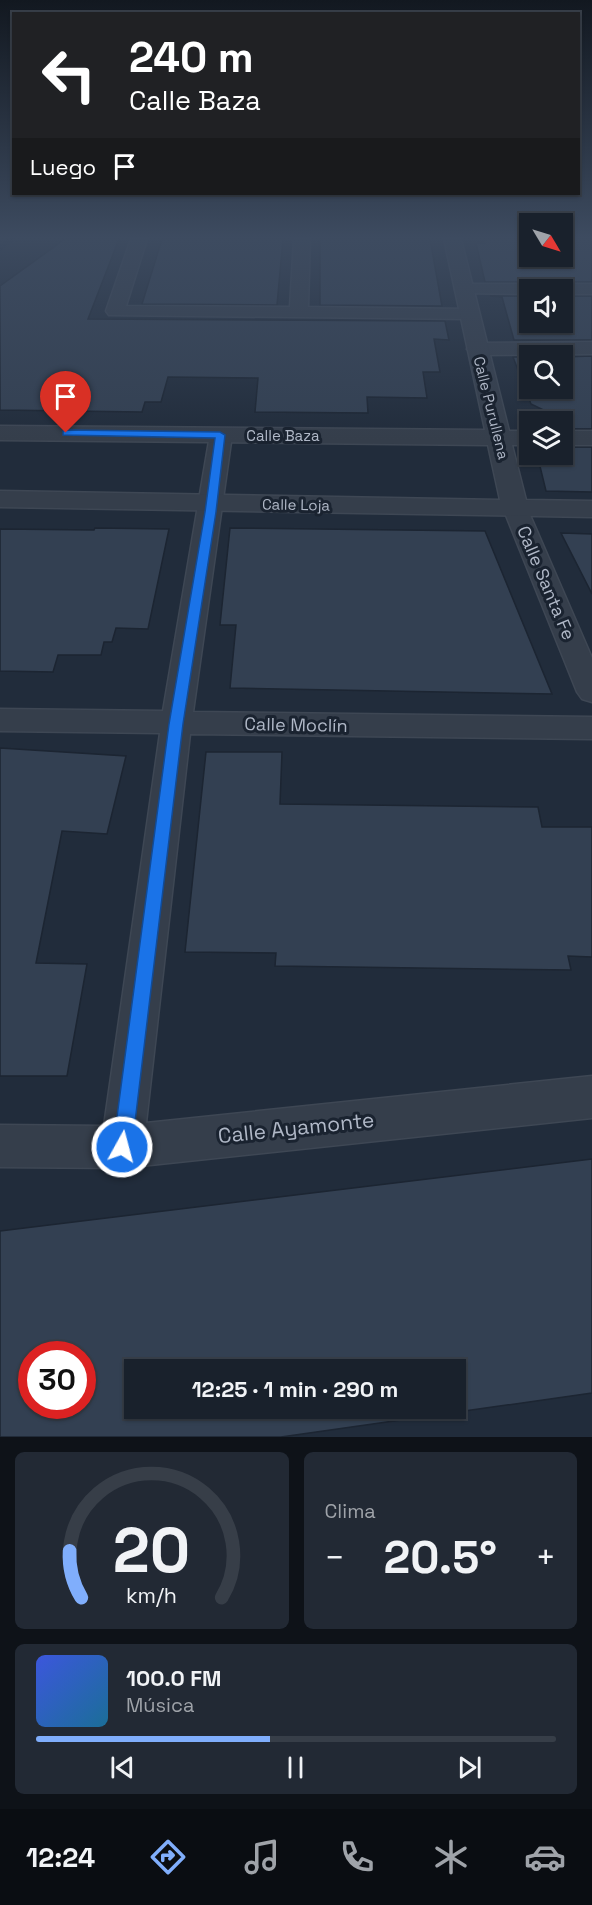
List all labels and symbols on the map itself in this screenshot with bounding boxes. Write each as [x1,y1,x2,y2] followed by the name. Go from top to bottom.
[519,213,573,267] north arrow
[470,354,514,462] street label: Calle Purullena
[40,371,91,433] pin
[246,426,320,445] street label: Calle Baza
[262,494,331,515] street label: Calle Loja
[512,522,581,643] street label: Calle Santa Fe
[244,712,348,737] street label: Calle Moclín
[217,1106,375,1149] street label: Calle Ayamonte
[90,1115,154,1179] position arrow
[18,1341,96,1419] speed limit sign: 30

